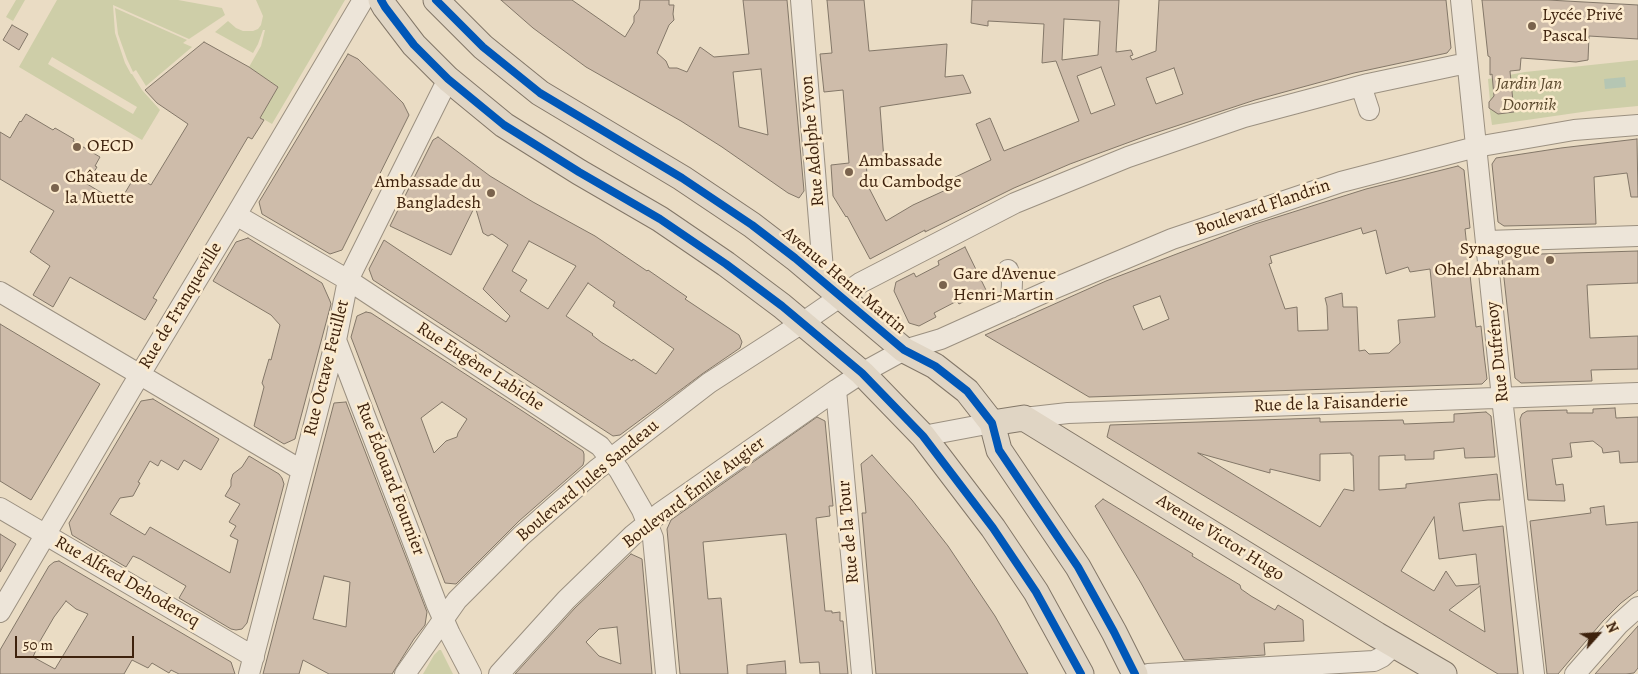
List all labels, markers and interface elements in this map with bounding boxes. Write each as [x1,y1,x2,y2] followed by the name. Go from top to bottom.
[1542,5,1623,48] place label: Lycée Privé Pascal
[1526,20,1538,32] marker: Lycée Privé Pascal
[1496,74,1562,116] park label: Jardin Jan Doornik
[797,75,829,207] street label: Rue Adolphe Yvon
[87,136,134,158] place label: OECD
[71,141,83,153] marker: OECD
[859,151,961,193] place label: Ambassade du Cambodge
[843,166,855,178] marker: Ambassade du Cambodge
[65,167,148,210] place label: Château de la Muette
[375,172,481,214] place label: Ambassade du Bangladesh
[1193,175,1333,241] street label: Boulevard Flandrin
[49,182,61,194] marker: Château de la Muette
[485,187,497,199] marker: Ambassade du Bangladesh
[778,223,910,339] street label: Avenue Henri Martin
[135,239,227,373] street label: Rue de Franqueville
[1435,239,1540,282] place label: Synagogue Ohel Abraham
[1544,254,1556,266] marker: Synagogue Ohel Abraham
[953,264,1056,306] place label: Gare d'Avenue Henri-Martin
[937,279,949,291] marker: Gare d'Avenue Henri-Martin
[300,298,354,438] street label: Rue Octave Feuillet
[1482,300,1514,404] street label: Rue Dufrénoy
[412,318,548,416] street label: Rue Eugène Labiche
[1253,391,1409,417] street label: Rue de la Faisanderie
[351,399,429,559] street label: Rue Édouard Fournier
[512,415,664,547] street label: Boulevard Jules Sandeau
[618,432,770,554] street label: Boulevard Émile Augier
[834,479,864,585] street label: Rue de la Tour
[1152,490,1288,586] street label: Avenue Victor Hugo
[51,532,203,632] street label: Rue Alfred Dehodencq
[1573,609,1623,659] north arrow
[1601,618,1623,636] text: N
[18,626,136,658] scale bar
[23,635,53,655] text: 50 m

